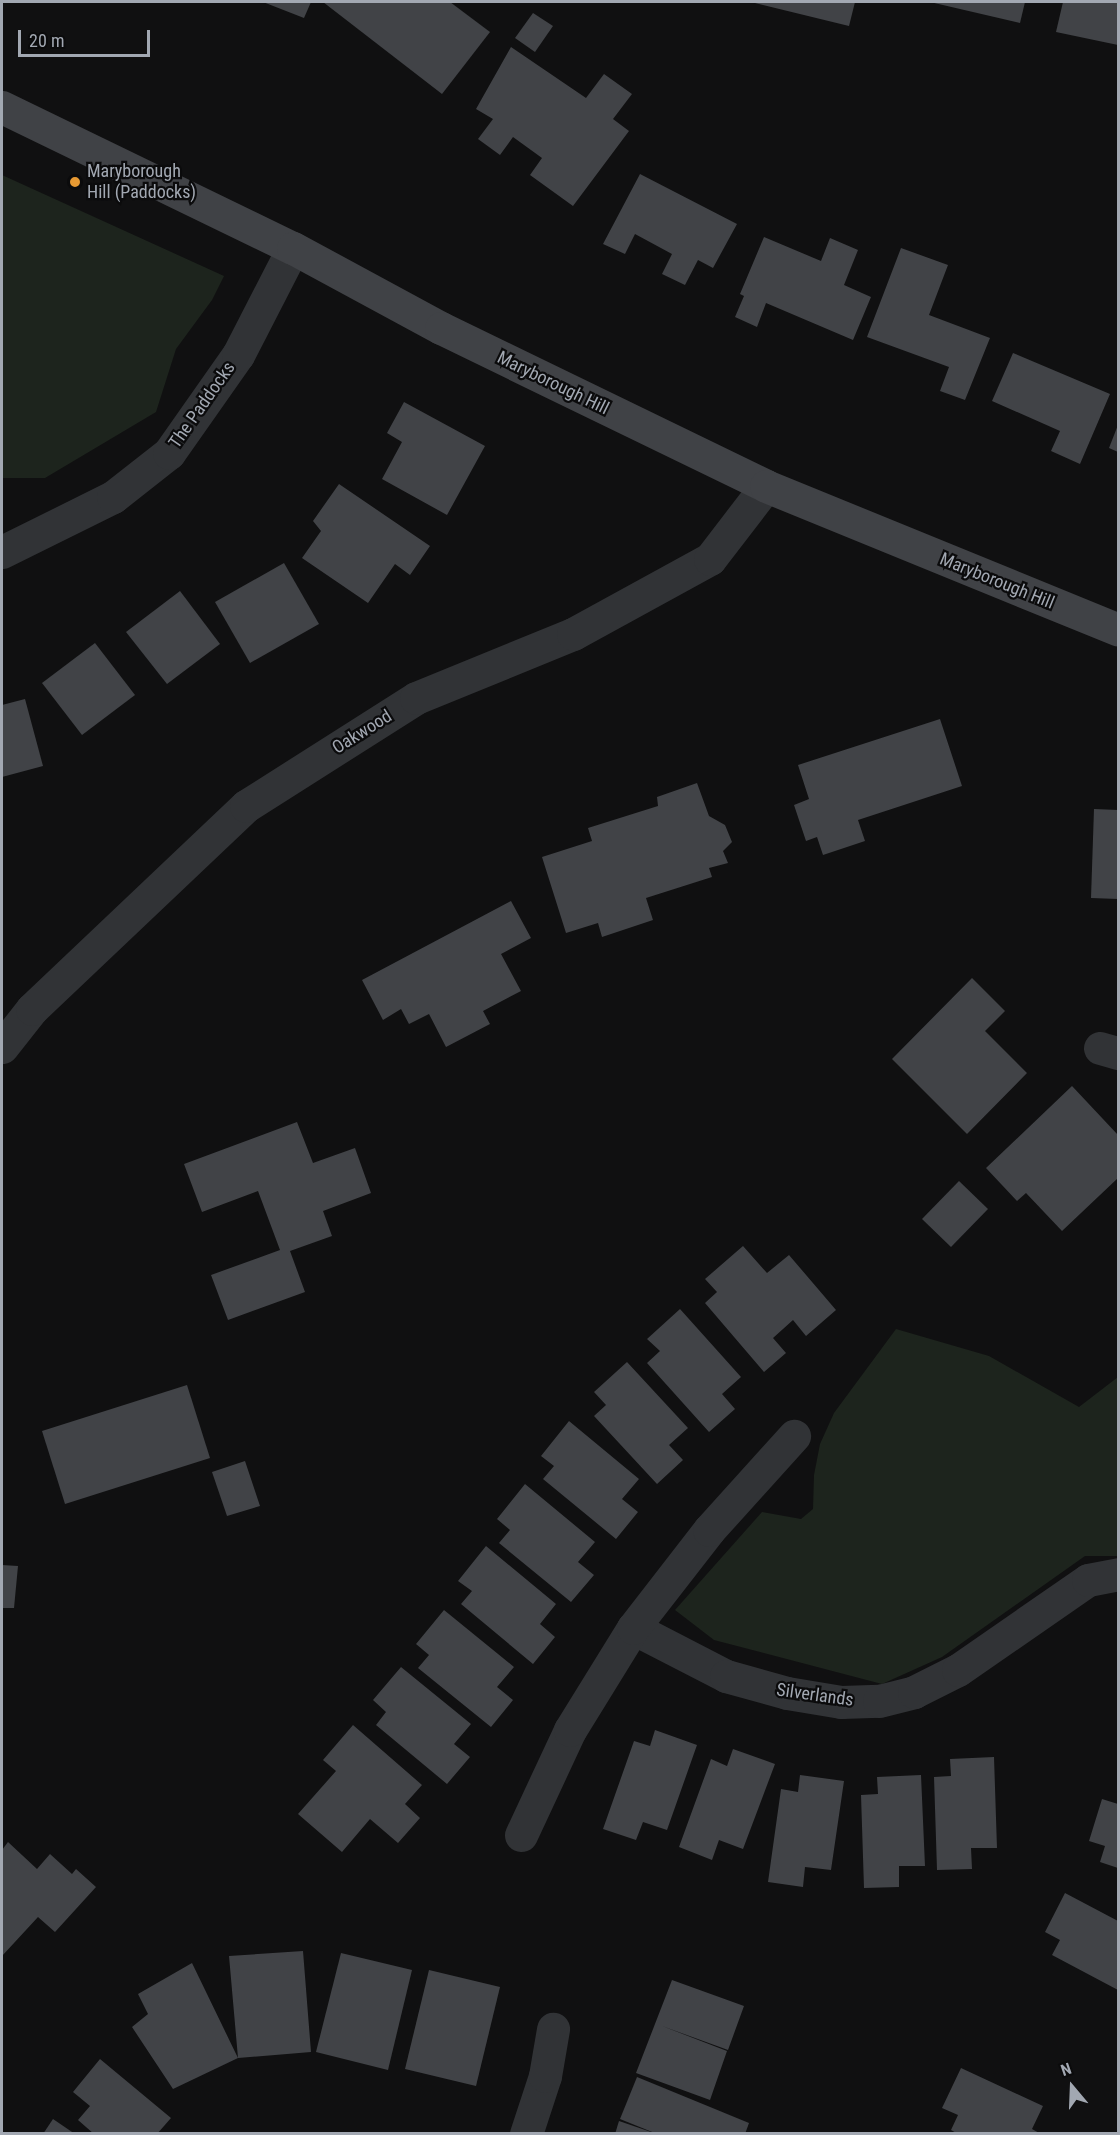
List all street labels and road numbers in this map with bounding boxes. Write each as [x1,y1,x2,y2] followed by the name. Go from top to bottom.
[494,347,612,419] street label: Maryborough Hill
[164,358,240,452] street label: The Paddocks
[937,548,1057,614] street label: Maryborough Hill
[328,705,396,759] street label: Oakwood
[775,1679,855,1711] street label: Silverlands

